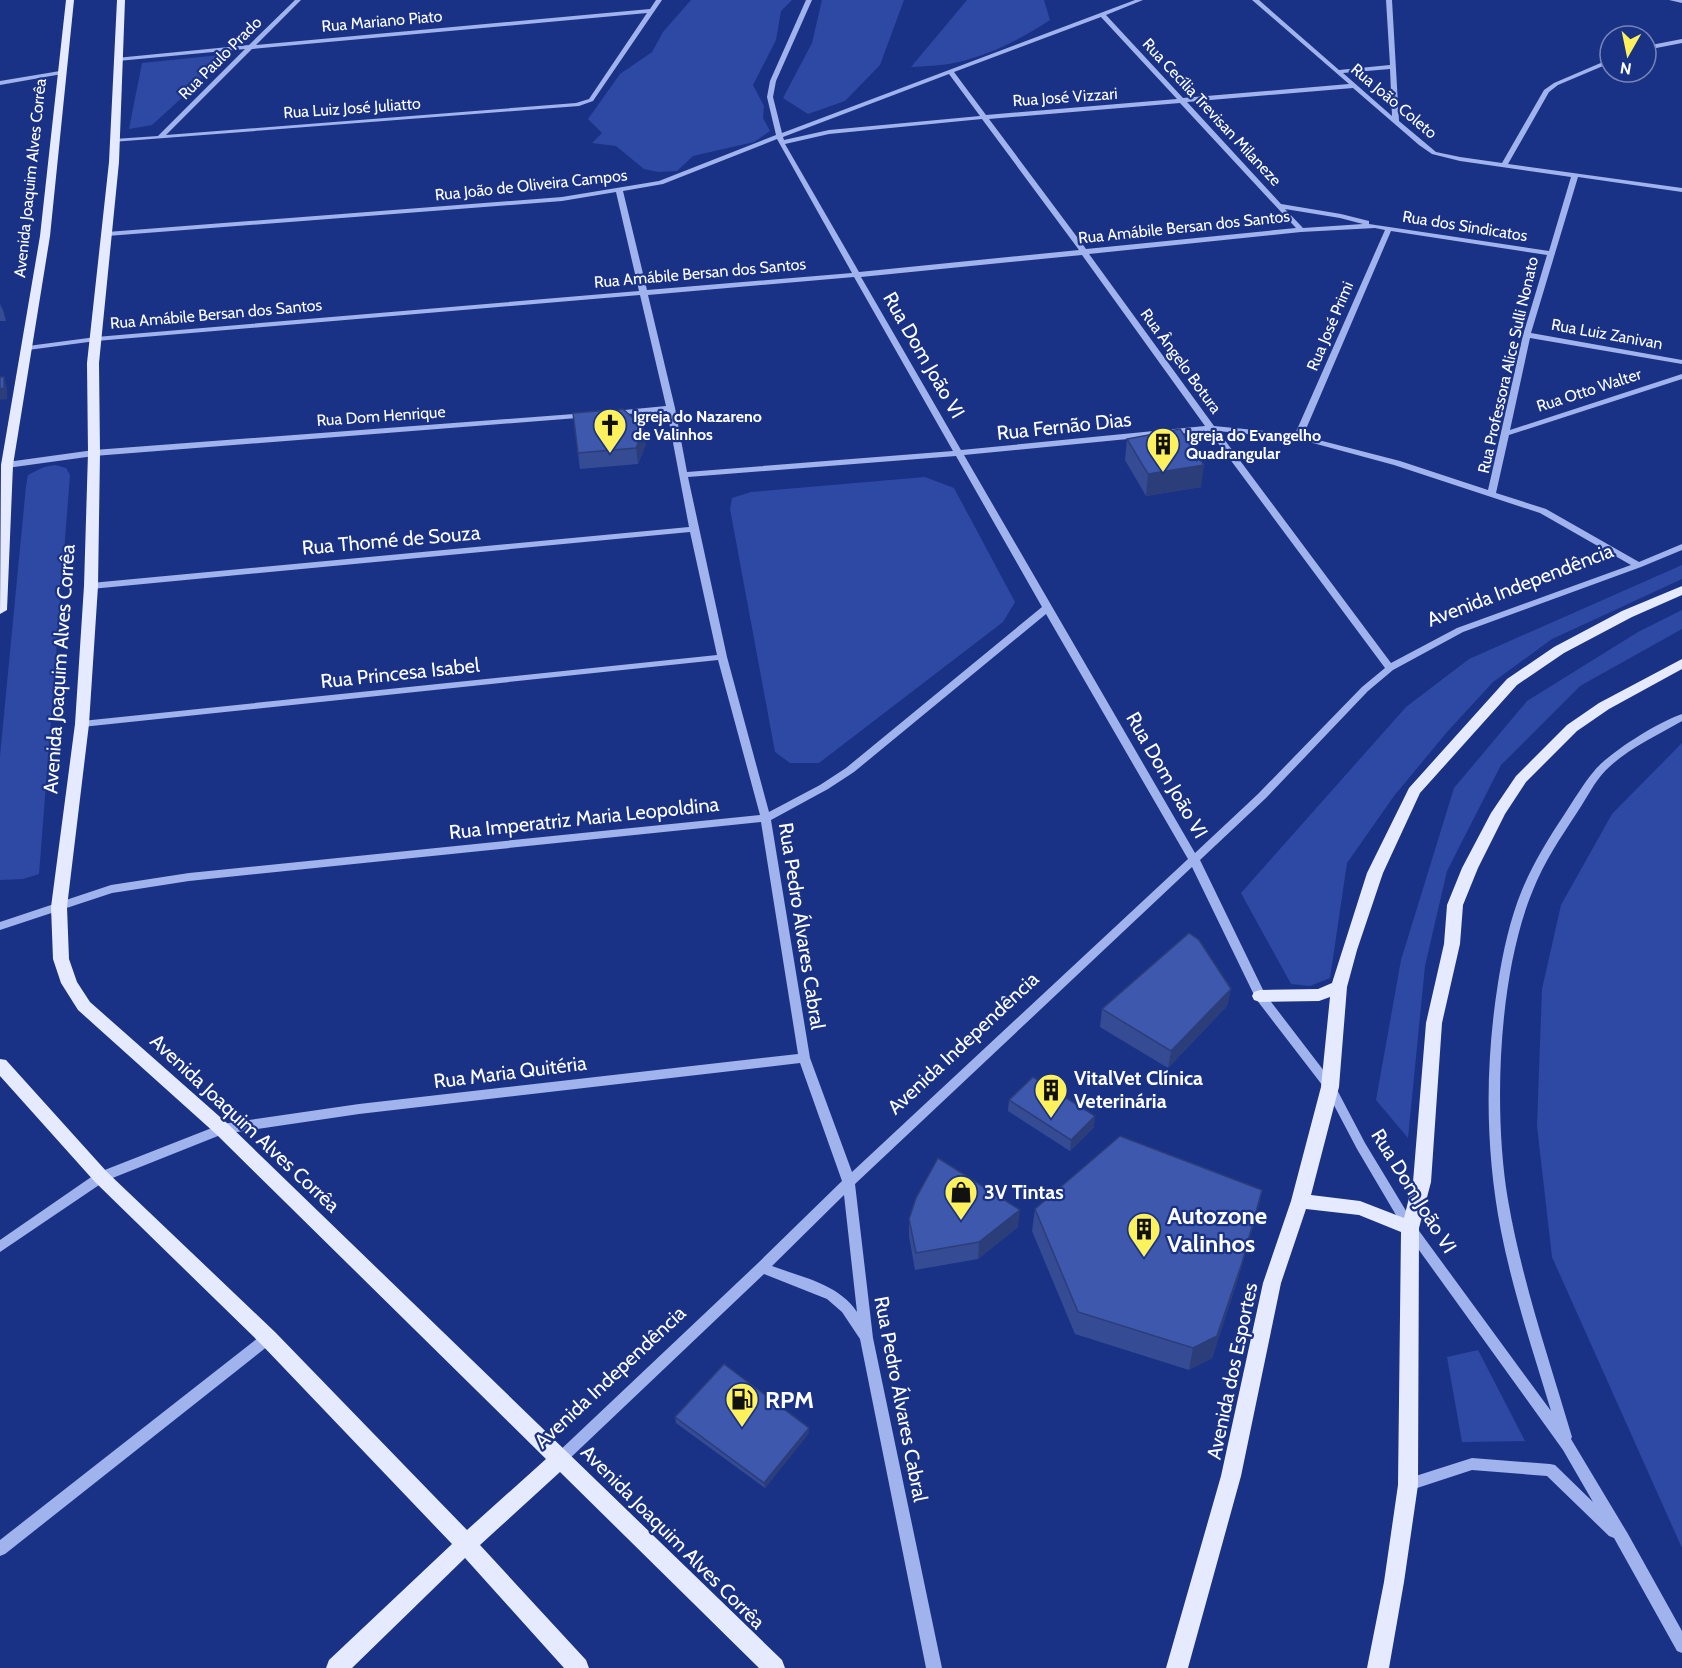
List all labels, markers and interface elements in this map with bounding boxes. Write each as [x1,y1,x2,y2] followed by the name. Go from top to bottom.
[321,6,443,36] street label: Rua Mariano Piato
[175,12,266,103] street label: Rua Paulo Prado
[1598,24,1658,84] north arrow
[1139,34,1285,190] street label: Rua Cecília Trevisan Milaneze
[1619,58,1633,79] text: N
[1347,60,1441,143] street label: Rua João Coleto
[10,77,50,279] street label: Avenida Joaquim Alves Corrêa
[1012,84,1118,110] street label: Rua José Vizzari
[283,94,421,122] street label: Rua Luiz José Juliatto
[434,165,629,205] street label: Rua João de Oliveira Campos
[1077,206,1291,248] street label: Rua Amábile Bersan dos Santos
[1401,207,1529,245] street label: Rua dos Sindicatos
[593,254,807,292] street label: Rua Amábile Bersan dos Santos
[1474,255,1542,475] street label: Rua Professora Alice Sulli Nonato
[1303,279,1357,373] street label: Rua José Primi
[878,287,970,423] street label: Rua Dom João VI
[109,295,323,333] street label: Rua Amábile Bersan dos Santos
[1137,305,1226,417] street label: Rua Ângelo Botura
[1550,315,1664,353] street label: Rua Luiz Zanivan
[1534,364,1645,416] street label: Rua Otto Walter
[316,402,446,430] street label: Rua Dom Henrique
[592,407,628,454] church icon: Igreja do Nazareno de Valinhos
[633,407,762,444] place label: Igreja do Nazareno de Valinhos
[995,407,1133,445] street label: Rua Fernão Dias
[1145,426,1181,473] building icon: Igreja do Evangelho Quadrangular
[1186,426,1321,463] place label: Igreja do Evangelho Quadrangular
[301,520,482,560] street label: Rua Thomé de Souza
[1423,538,1617,632] street label: Avenida Independência
[38,543,80,795] street label: Avenida Joaquim Alves Corrêa
[319,653,481,693] street label: Rua Princesa Isabel
[1121,707,1213,843] street label: Rua Dom João VI
[448,792,721,844] street label: Rua Imperatriz Maria Leopoldina
[774,821,830,1031] street label: Rua Pedro Álvares Cabral
[883,967,1044,1119] street label: Avenida Independência
[145,1029,345,1217] street label: Avenida Joaquim Alves Corrêa
[432,1051,588,1093] street label: Rua Maria Quitéria
[1074,1066,1203,1113] place label: VitalVet Clínica Veterinária
[1033,1072,1069,1119] building icon: VitalVet Clínica Veterinária
[1366,1124,1462,1258] street label: Rua Dom João VI
[943,1174,979,1221] shop icon: 3V Tintas
[984,1180,1064,1204] place label: 3V Tintas
[1167,1201,1267,1258] place label: Autozone Valinhos
[1126,1211,1162,1258] building icon: Autozone Valinhos
[1202,1281,1262,1461] street label: Avenida dos Esportes
[869,1294,933,1504] street label: Rua Pedro Álvares Cabral
[530,1301,691,1453] street label: Avenida Independência
[724,1381,760,1428] fuel station icon: RPM
[765,1385,814,1414] place label: RPM
[576,1440,770,1634] street label: Avenida Joaquim Alves Corrêa

